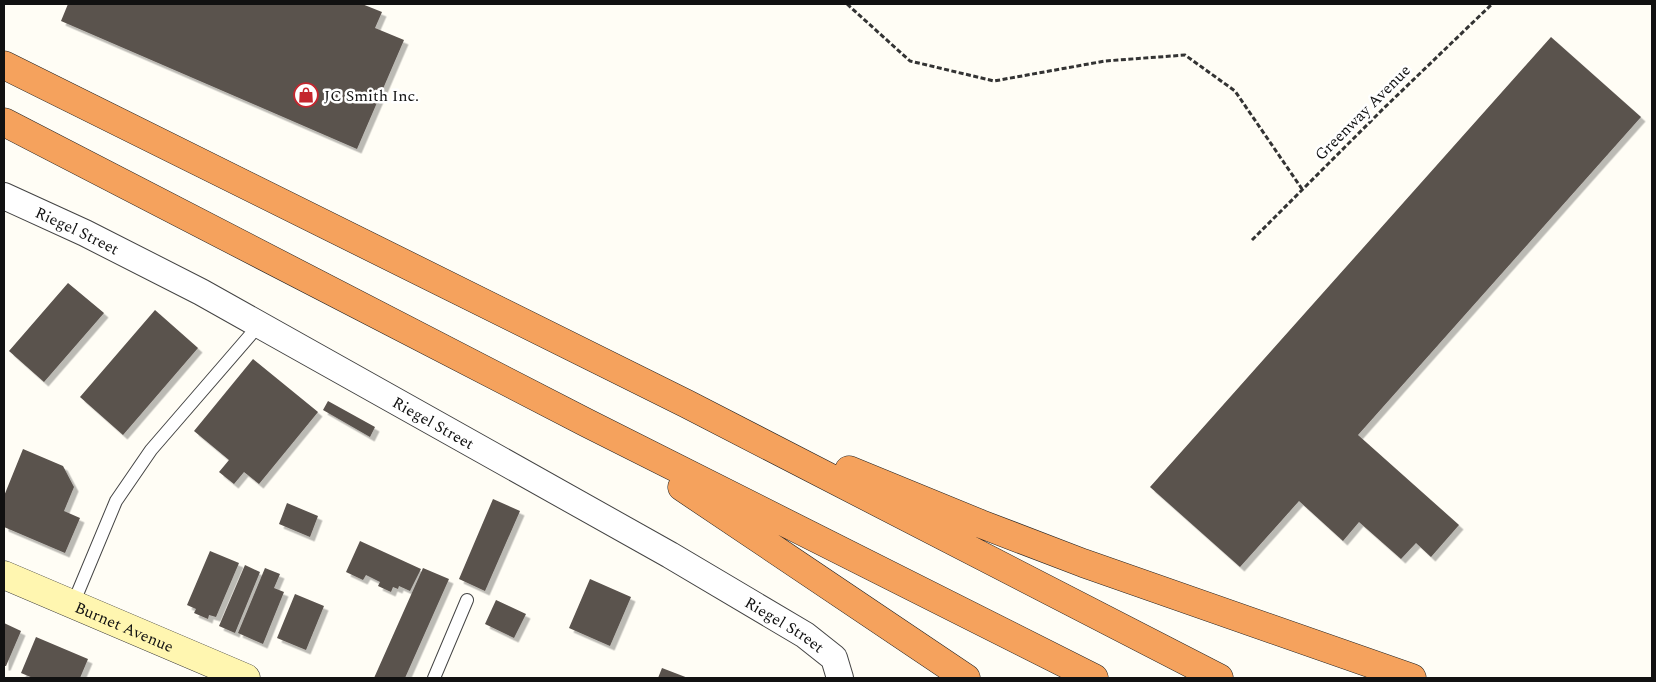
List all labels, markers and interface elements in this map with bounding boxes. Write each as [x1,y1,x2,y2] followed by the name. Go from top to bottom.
[1309,59,1416,166] street label: Greenway Avenue
[293,82,319,108] shop icon: JC Smith Inc.
[324,84,419,108] place label: JC Smith Inc.
[31,201,123,262] street label: Riegel Street
[388,391,479,456] street label: Riegel Street
[740,591,830,659] street label: Riegel Street
[71,596,177,659] street label: Burnet Avenue

